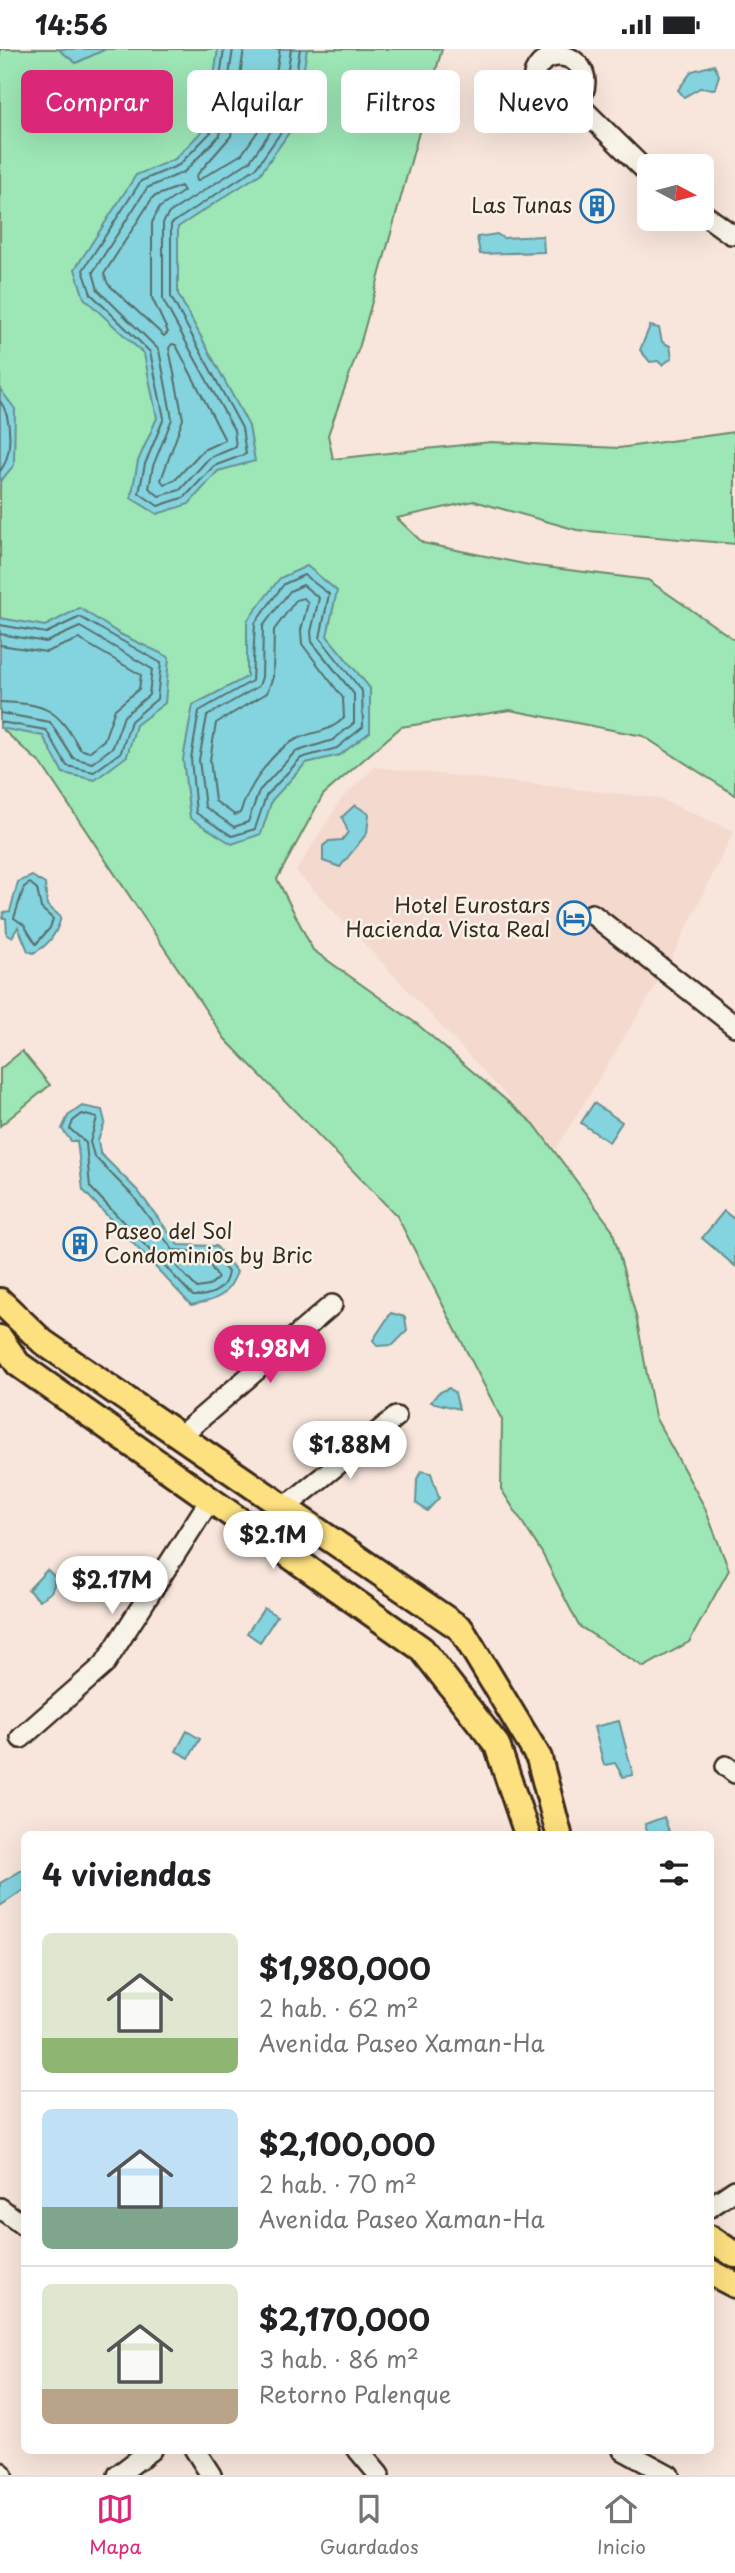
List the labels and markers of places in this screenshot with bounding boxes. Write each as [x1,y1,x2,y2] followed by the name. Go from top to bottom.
[578,187,616,225] building icon: Las Tunas
[471,188,572,220] place label: Las Tunas
[346,888,550,944] place label: Hotel Eurostars Hacienda Vista Real
[555,899,593,937] hotel icon: Hotel Eurostars Hacienda Vista Real
[104,1214,313,1270] place label: Paseo del Sol Condominios by Bric
[61,1225,99,1263] building icon: Paseo del Sol Condominios by Bric
[213,1325,327,1385] pin: $1.98M
[293,1421,407,1481] pin: $1.88M
[224,1511,322,1571] pin: $2.1M
[55,1557,169,1616] pin: $2.17M

